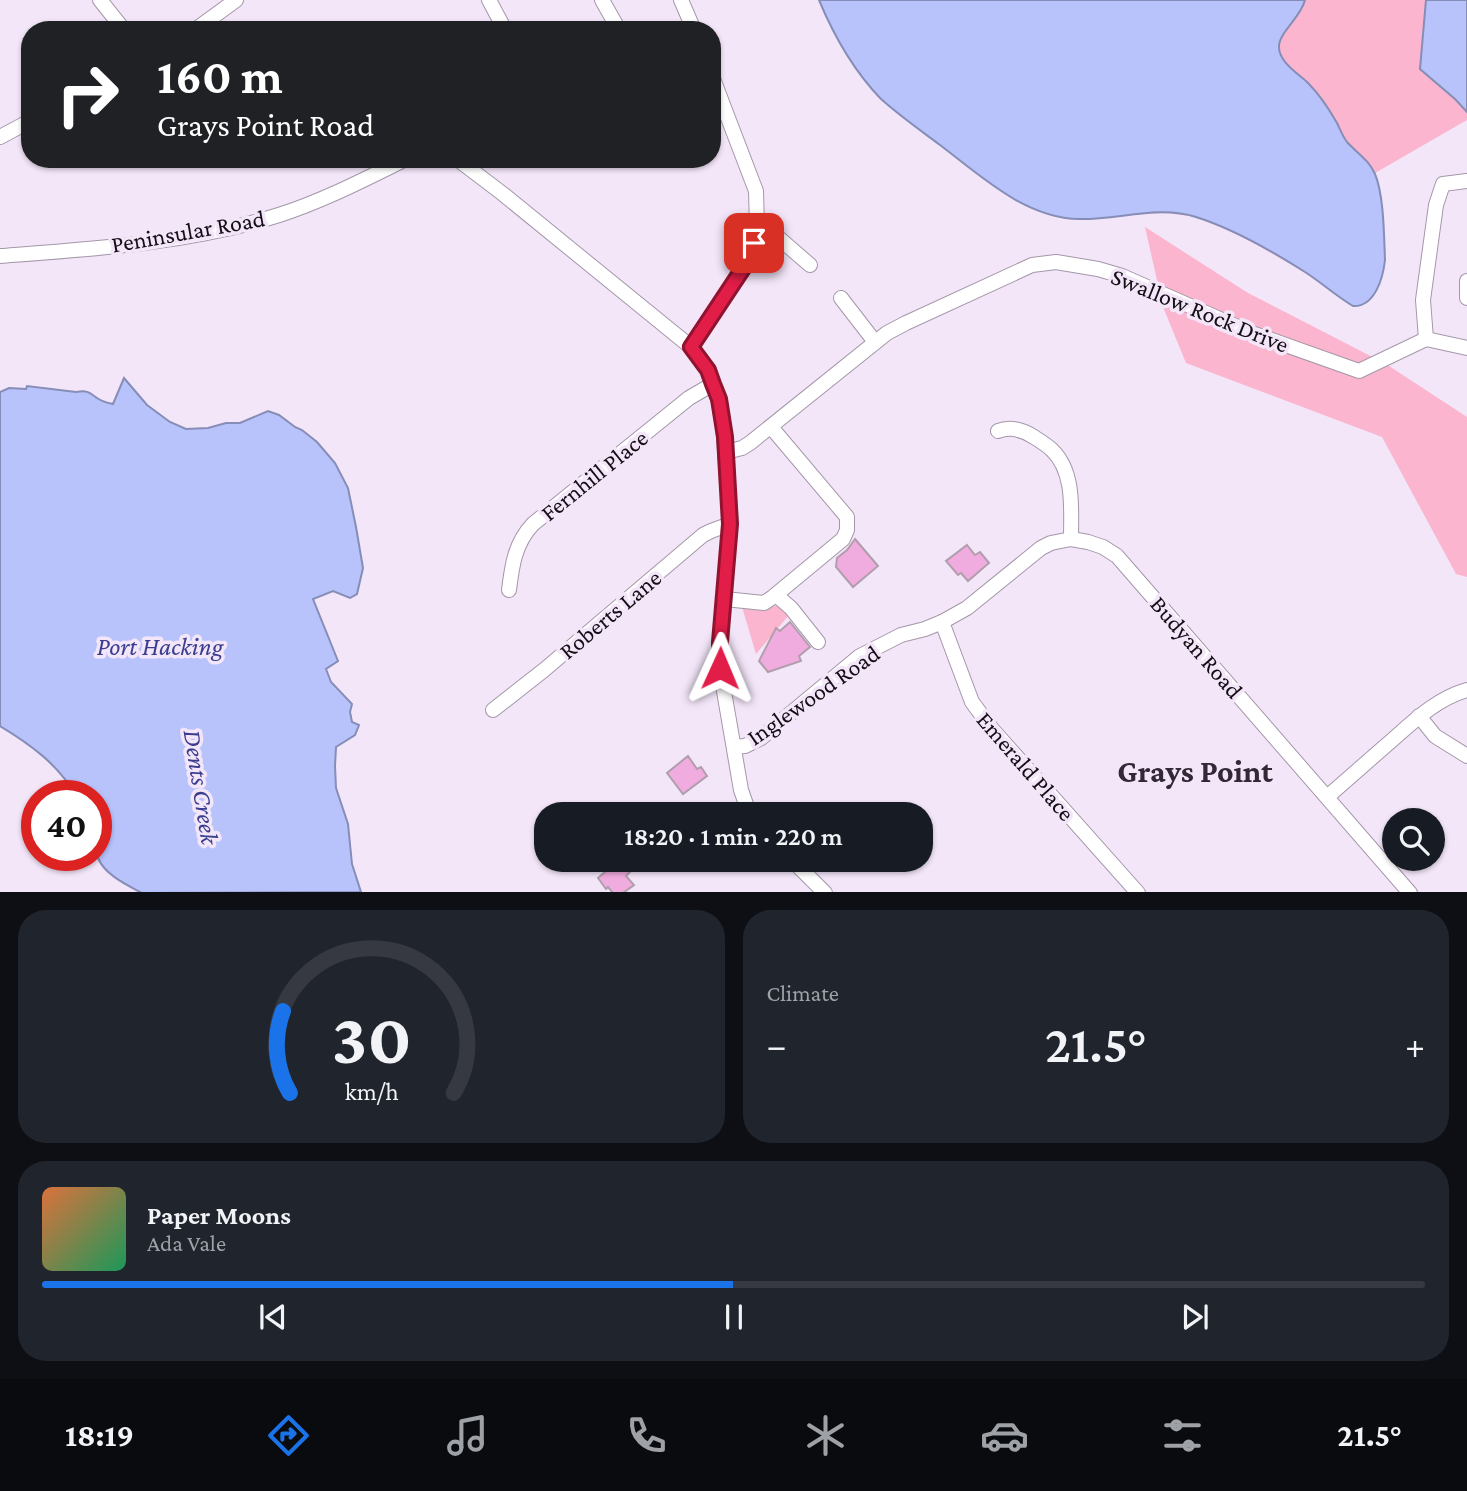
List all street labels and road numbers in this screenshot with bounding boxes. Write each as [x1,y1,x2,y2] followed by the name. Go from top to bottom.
[109,204,267,258] street label: Peninsular Road
[1107,262,1293,358] street label: Swallow Rock Drive
[535,424,653,526] street label: Fernhill Place
[554,564,666,664] street label: Roberts Lane
[1145,590,1249,704] street label: Budyan Road
[742,639,885,751] street label: Inglewood Road
[971,706,1081,826] street label: Emerald Place

